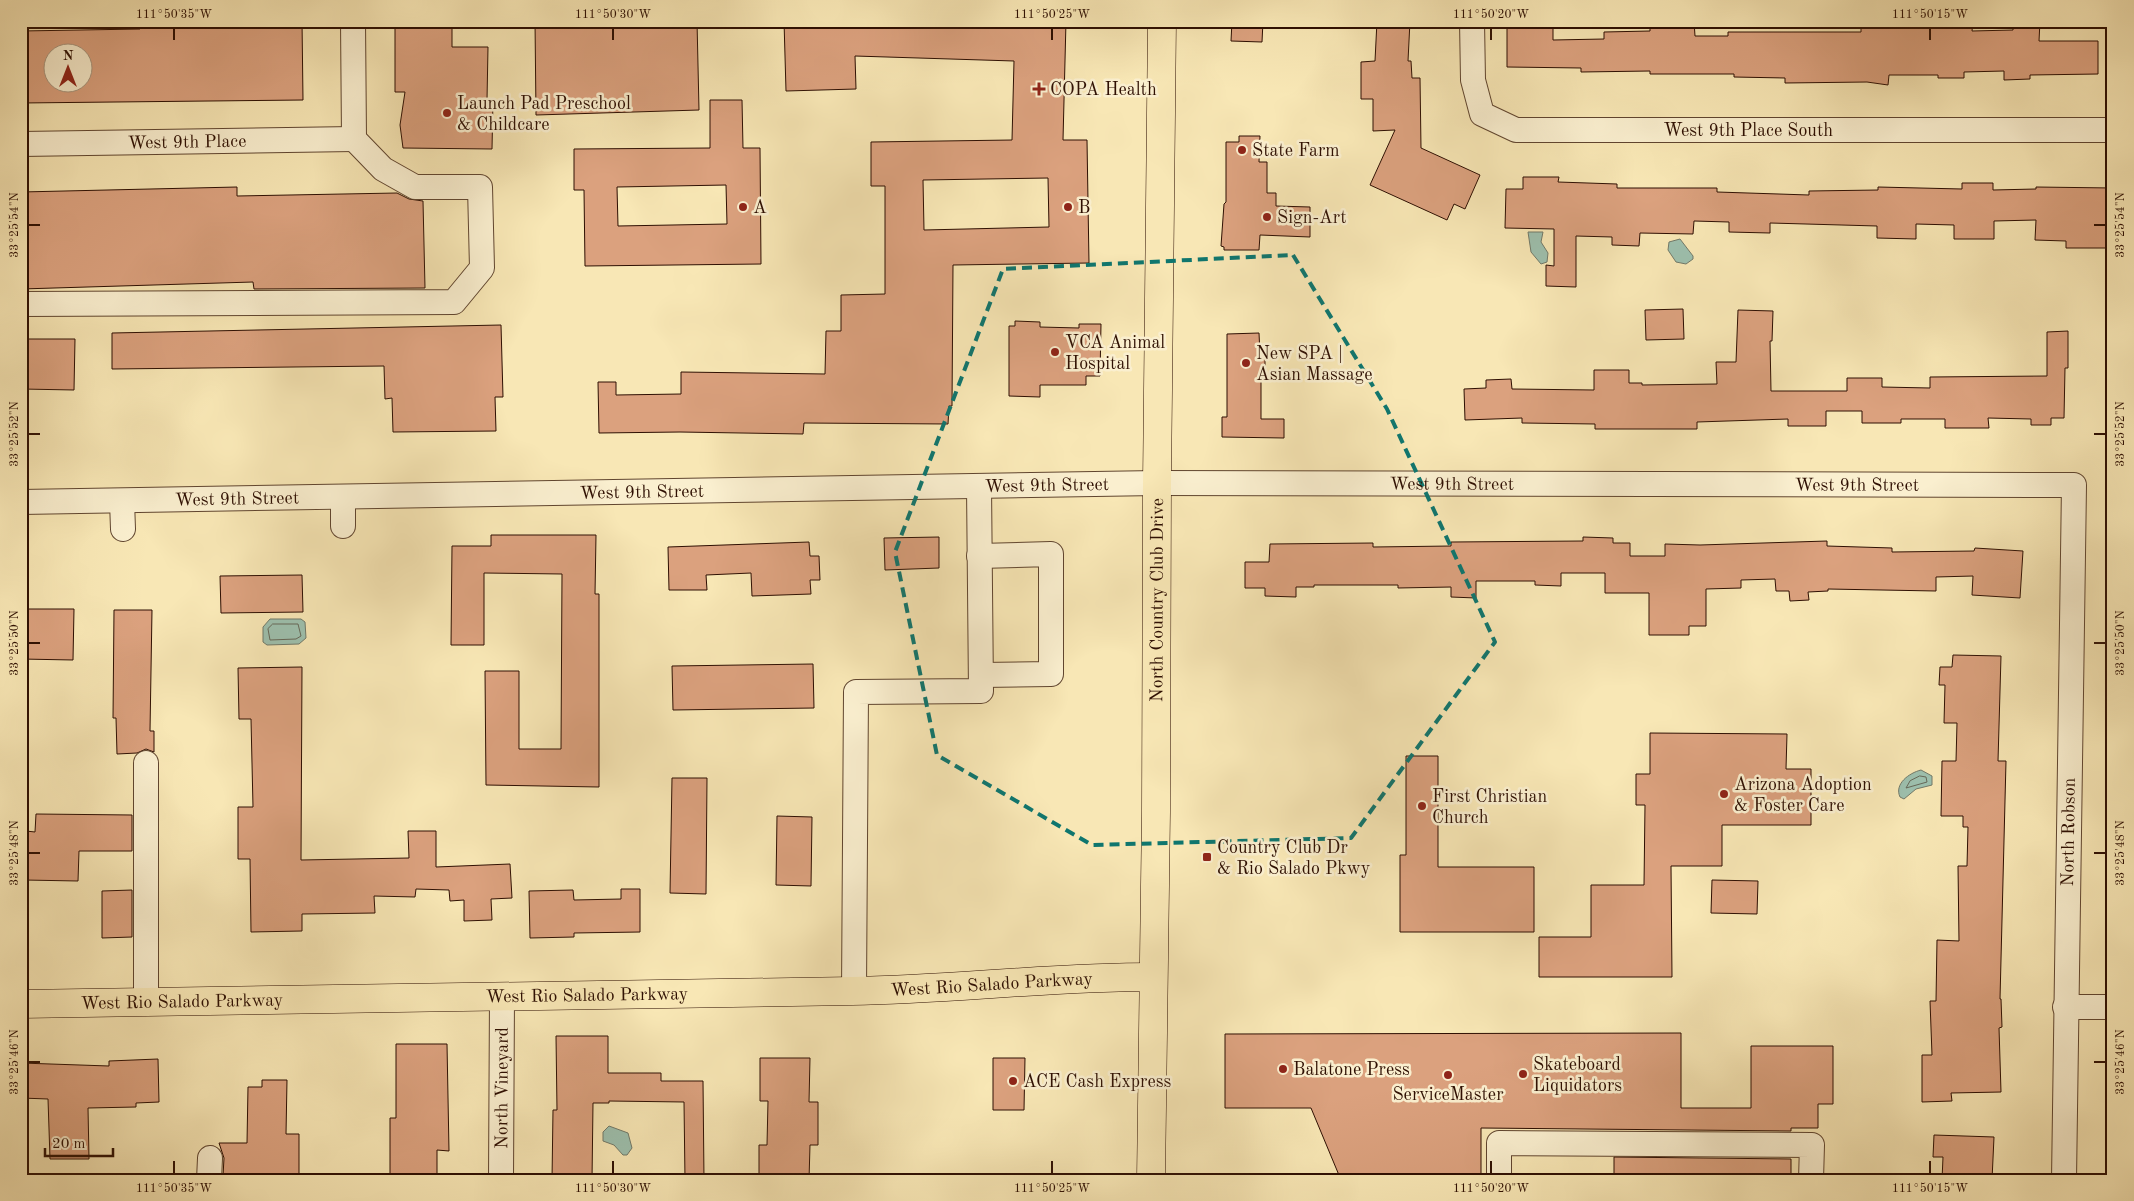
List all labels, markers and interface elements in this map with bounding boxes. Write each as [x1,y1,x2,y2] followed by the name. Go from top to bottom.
[136,8,212,21] text: 111°50'35"W
[575,8,651,21] text: 111°50'30"W
[1014,8,1090,21] text: 111°50'25"W
[1453,8,1529,21] text: 111°50'20"W
[1892,8,1968,21] text: 111°50'15"W
[42,42,92,92] north arrow
[63,49,74,63] text: N
[1050,81,1157,99] place label: COPA Health
[1032,82,1046,96] marker: COPA Health
[457,95,631,134] place label: Launch Pad Preschool & Childcare
[441,107,453,119] marker: Launch Pad Preschool & Childcare
[1663,122,1833,140] street label: West 9th Place South
[128,133,246,152] street label: West 9th Place
[1252,142,1340,160] place label: State Farm
[1236,144,1248,156] marker: State Farm
[8,192,21,258] text: 33°25'54"N
[2114,192,2127,258] text: 33°25'54"N
[753,199,767,217] place label: A
[1078,199,1090,217] place label: B
[737,201,749,213] marker: A
[1062,201,1074,213] marker: B
[1277,209,1347,227] place label: Sign-Art
[1261,211,1273,223] marker: Sign-Art
[1065,334,1165,373] place label: VCA Animal Hospital
[1256,345,1373,384] place label: New SPA | Asian Massage
[1049,346,1061,358] marker: VCA Animal Hospital
[1240,357,1252,369] marker: New SPA | Asian Massage
[8,401,21,467] text: 33°25'52"N
[2114,401,2127,467] text: 33°25'52"N
[985,476,1109,496] street label: West 9th Street
[1390,476,1514,494] street label: West 9th Street
[1795,476,1919,495] street label: West 9th Street
[580,483,704,503] street label: West 9th Street
[175,489,299,509] street label: West 9th Street
[1148,498,1167,702] street label: North Country Club Drive
[8,610,21,676] text: 33°25'50"N
[2114,610,2127,676] text: 33°25'50"N
[1734,776,1872,815] place label: Arizona Adoption & Foster Care
[2059,777,2079,887] street label: North Robson
[1432,788,1548,827] place label: First Christian Church
[1718,788,1730,800] marker: Arizona Adoption & Foster Care
[1416,800,1428,812] marker: First Christian Church
[8,820,21,886] text: 33°25'48"N
[2114,820,2127,886] text: 33°25'48"N
[1217,839,1371,878] place label: Country Club Dr & Rio Salado Pkwy
[1201,851,1213,863] marker: Country Club Dr & Rio Salado Pkwy
[890,970,1094,1000] street label: West Rio Salado Parkway
[485,985,689,1006] street label: West Rio Salado Parkway
[81,992,284,1013] street label: West Rio Salado Parkway
[493,1027,512,1149] street label: North Vineyard
[8,1029,21,1095] text: 33°25'46"N
[2114,1029,2127,1095] text: 33°25'46"N
[1533,1056,1622,1095] place label: Skateboard Liquidators
[1293,1061,1410,1079] place label: Balatone Press
[1277,1063,1289,1075] marker: Balatone Press
[1517,1068,1529,1080] marker: Skateboard Liquidators
[1442,1069,1454,1081] marker: ServiceMaster
[1023,1073,1172,1091] place label: ACE Cash Express
[1007,1075,1019,1087] marker: ACE Cash Express
[1392,1086,1504,1104] place label: ServiceMaster
[45,1126,112,1158] scale bar
[52,1137,86,1152] text: 20 m
[136,1182,212,1195] text: 111°50'35"W
[575,1182,651,1195] text: 111°50'30"W
[1014,1182,1090,1195] text: 111°50'25"W
[1453,1182,1529,1195] text: 111°50'20"W
[1892,1182,1968,1195] text: 111°50'15"W

